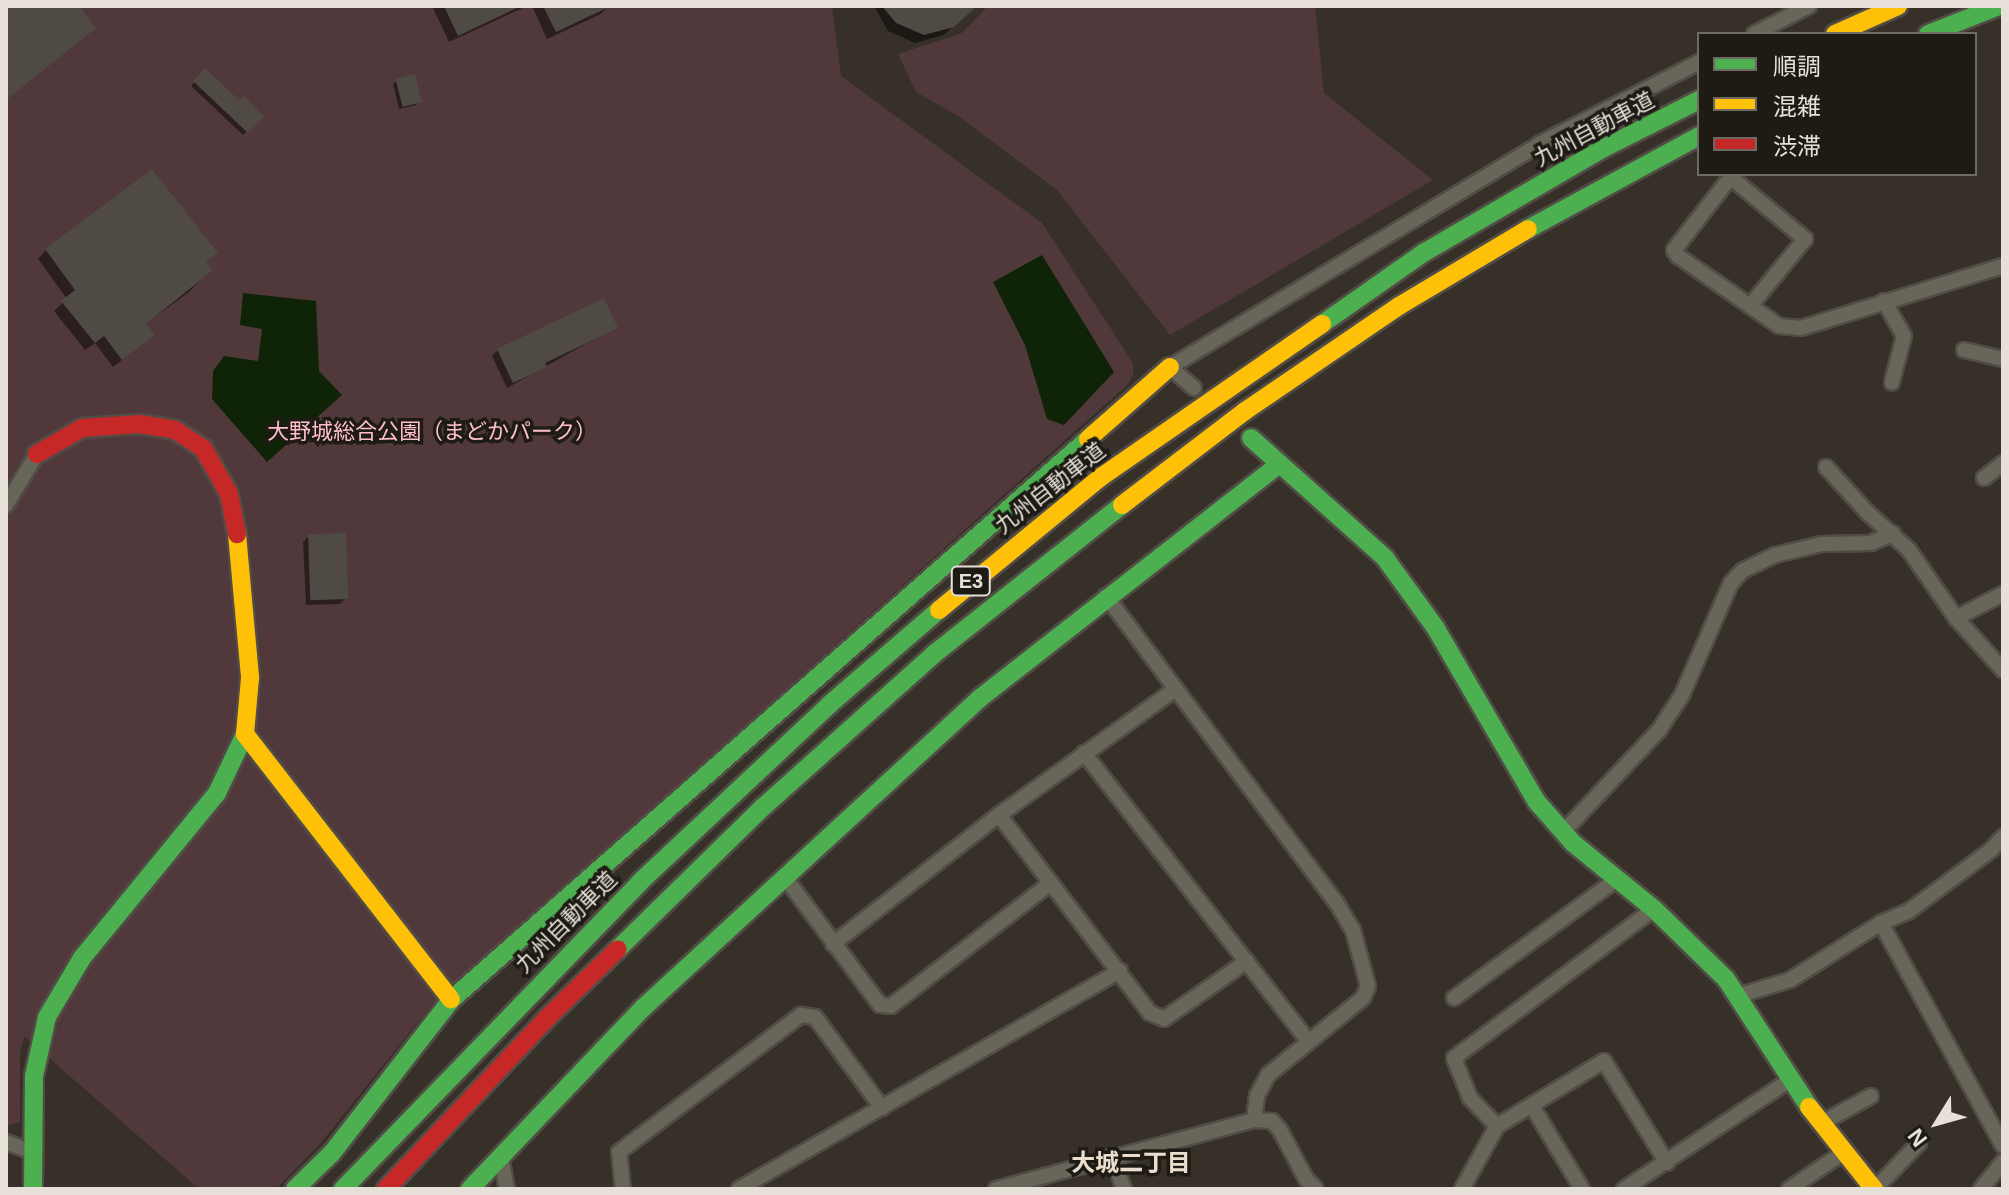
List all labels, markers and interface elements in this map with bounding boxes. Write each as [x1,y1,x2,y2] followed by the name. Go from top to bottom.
[1697,32,1977,176] legend
[1773,53,1821,80] text: 順調
[1530,86,1658,172] street label: 九州自動車道
[1773,93,1821,120] text: 混雑
[1773,133,1821,160] text: 渋滞
[267,419,597,445] park label: 大野城総合公園（まどかパーク）
[990,437,1110,539] street label: 九州自動車道
[949,565,993,597] road number: E3
[510,866,622,978] street label: 九州自動車道
[1897,1083,1977,1163] north arrow
[1903,1124,1932,1152] text: N
[1071,1149,1191,1177] district label: 大城二丁目

